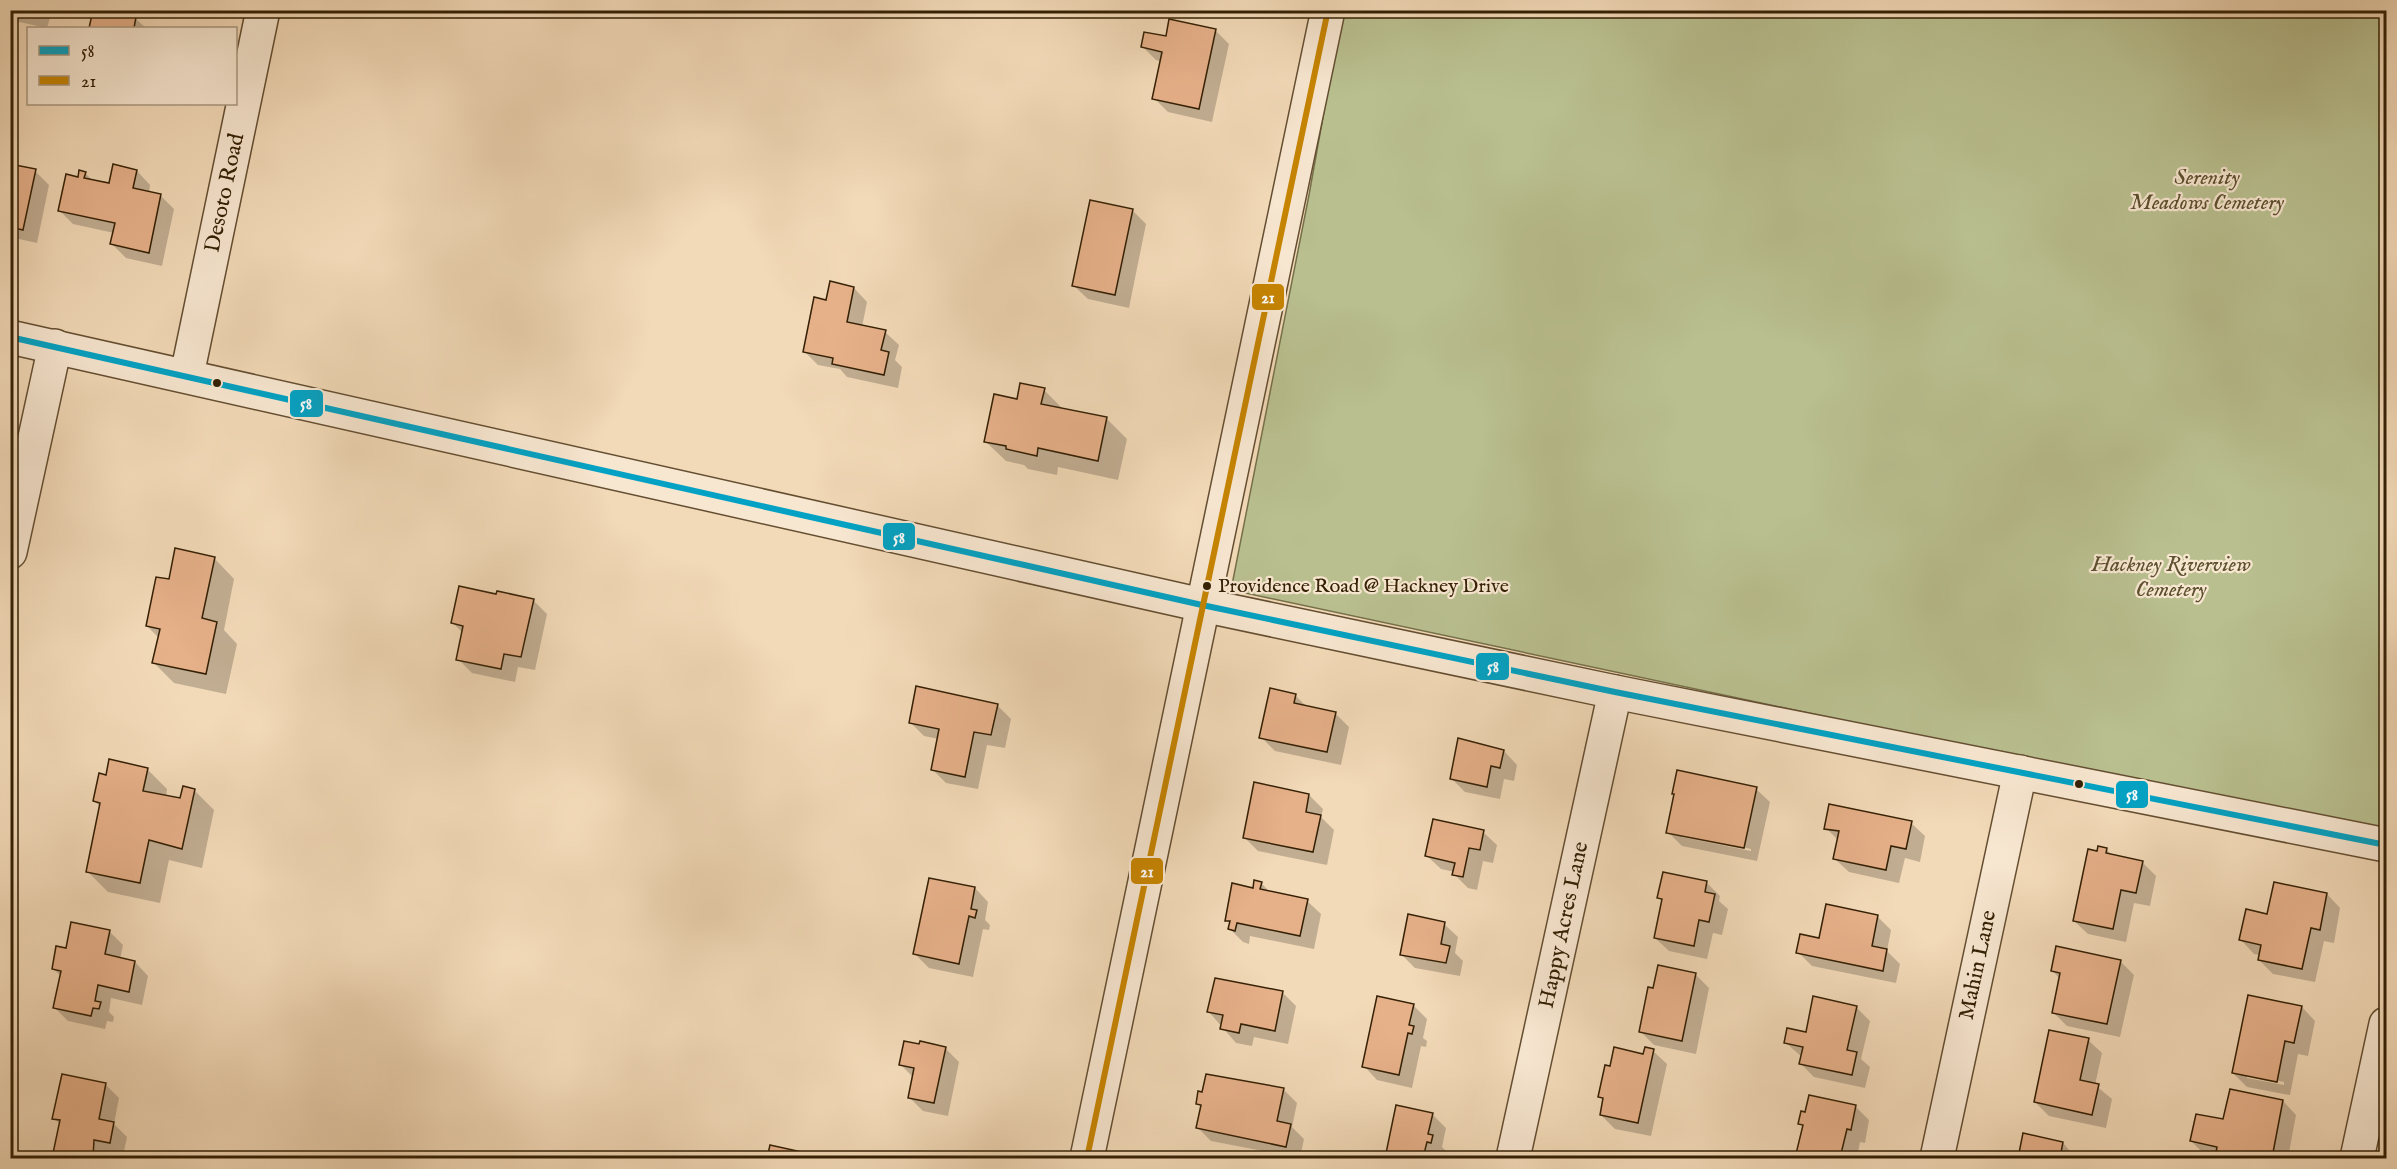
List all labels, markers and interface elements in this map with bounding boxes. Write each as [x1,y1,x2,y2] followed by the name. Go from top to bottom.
[27,27,237,105] legend
[81,41,95,64] text: 58
[81,71,96,94] text: 21
[199,131,251,255] street label: Desoto Road
[2130,164,2285,217] park label: Serenity Meadows Cemetery
[1251,283,1285,311] line badge: 21
[1261,289,1275,309] text: 21
[211,377,223,389] unlabelled marker
[289,389,324,418] line badge: 58
[300,395,312,415] text: 58
[882,522,916,551] line badge: 58
[893,529,905,549] text: 58
[2090,551,2251,604] park label: Hackney Riverview Cemetery
[1218,574,1509,599] place label: Providence Road @ Hackney Drive
[1201,580,1213,592] marker: Providence Road @ Hackney Drive
[1475,652,1510,681] line badge: 58
[1487,658,1499,678] text: 58
[2073,778,2085,790] unlabelled marker
[2115,780,2149,809] line badge: 58
[2126,786,2138,806] text: 58
[1533,839,1595,1011] street label: Happy Acres Lane
[1130,857,1164,885] line badge: 21
[1140,863,1154,883] text: 21
[1953,908,2003,1022] street label: Mahin Lane

